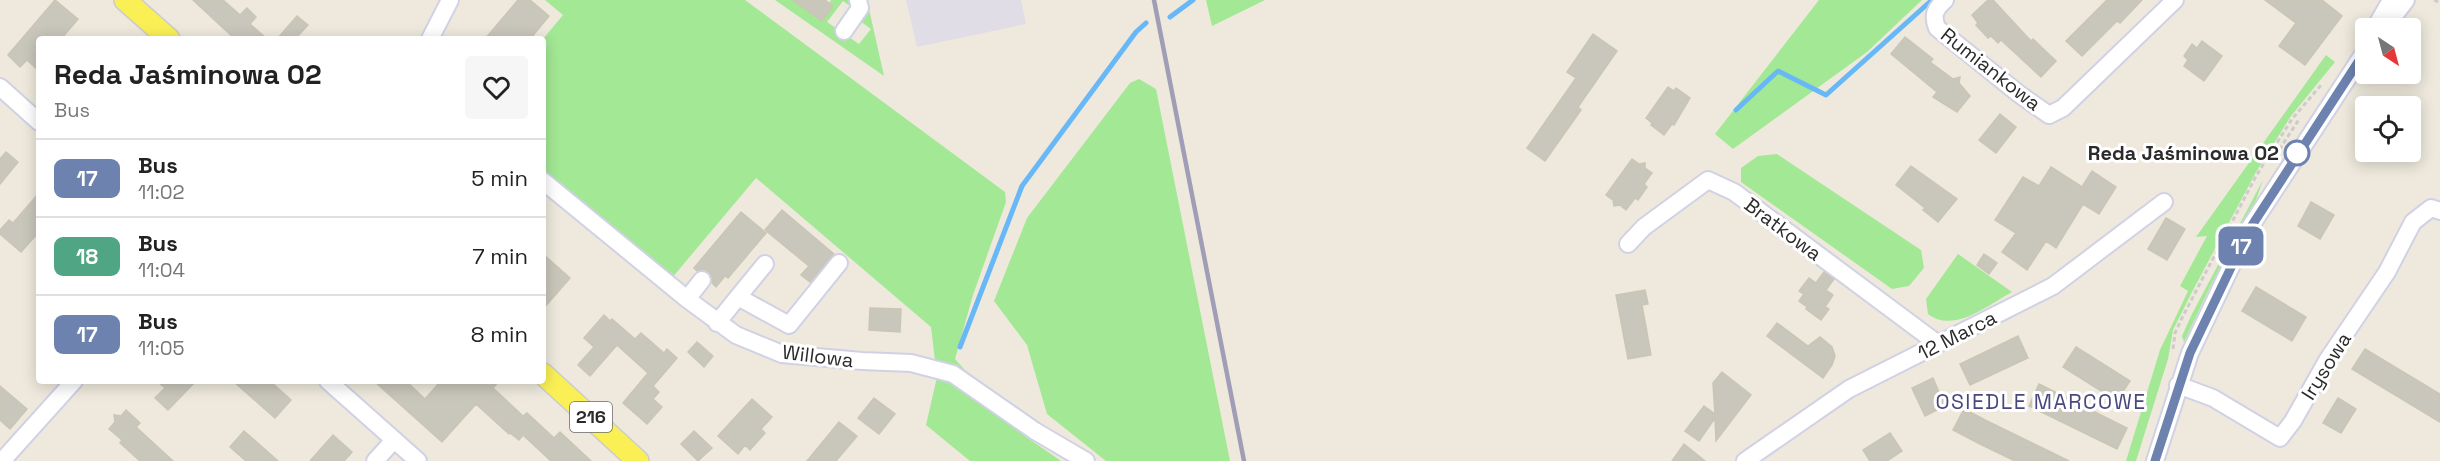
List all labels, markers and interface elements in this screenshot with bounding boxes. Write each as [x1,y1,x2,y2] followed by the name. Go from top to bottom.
[2355,18,2421,84] north arrow
[2355,18,2421,162] map controls
[1936,22,2046,116] street label: Rumiankowa
[54,56,322,92] text: Reda Jaśminowa 02
[465,56,528,119] button: heart
[2355,96,2421,162] button: locate
[54,97,90,123] text: Bus
[2088,140,2279,166] place label: Reda Jaśminowa 02
[2284,140,2310,166] marker: Reda Jaśminowa 02
[138,151,178,179] text: Bus
[471,164,528,192] text: 5 min
[76,165,98,192] text: 17
[138,179,185,205] text: 11:02
[1739,191,1827,267] street label: Bratkowa
[2214,226,2268,266] line badge: 17
[138,229,178,257] text: Bus
[2230,233,2252,260] text: 17
[472,242,528,270] text: 7 min
[76,243,98,270] text: 18
[138,257,185,283] text: 11:04
[1913,304,2001,366] street label: 12 Marca
[138,307,178,335] text: Bus
[471,320,528,348] text: 8 min
[76,321,98,348] text: 17
[2295,327,2357,405] street label: Irysowa
[138,335,185,361] text: 11:05
[781,339,855,373] street label: Willowa
[1935,388,2147,415] district label: OSIEDLE MARCOWE
[570,402,612,432] road number: 216

